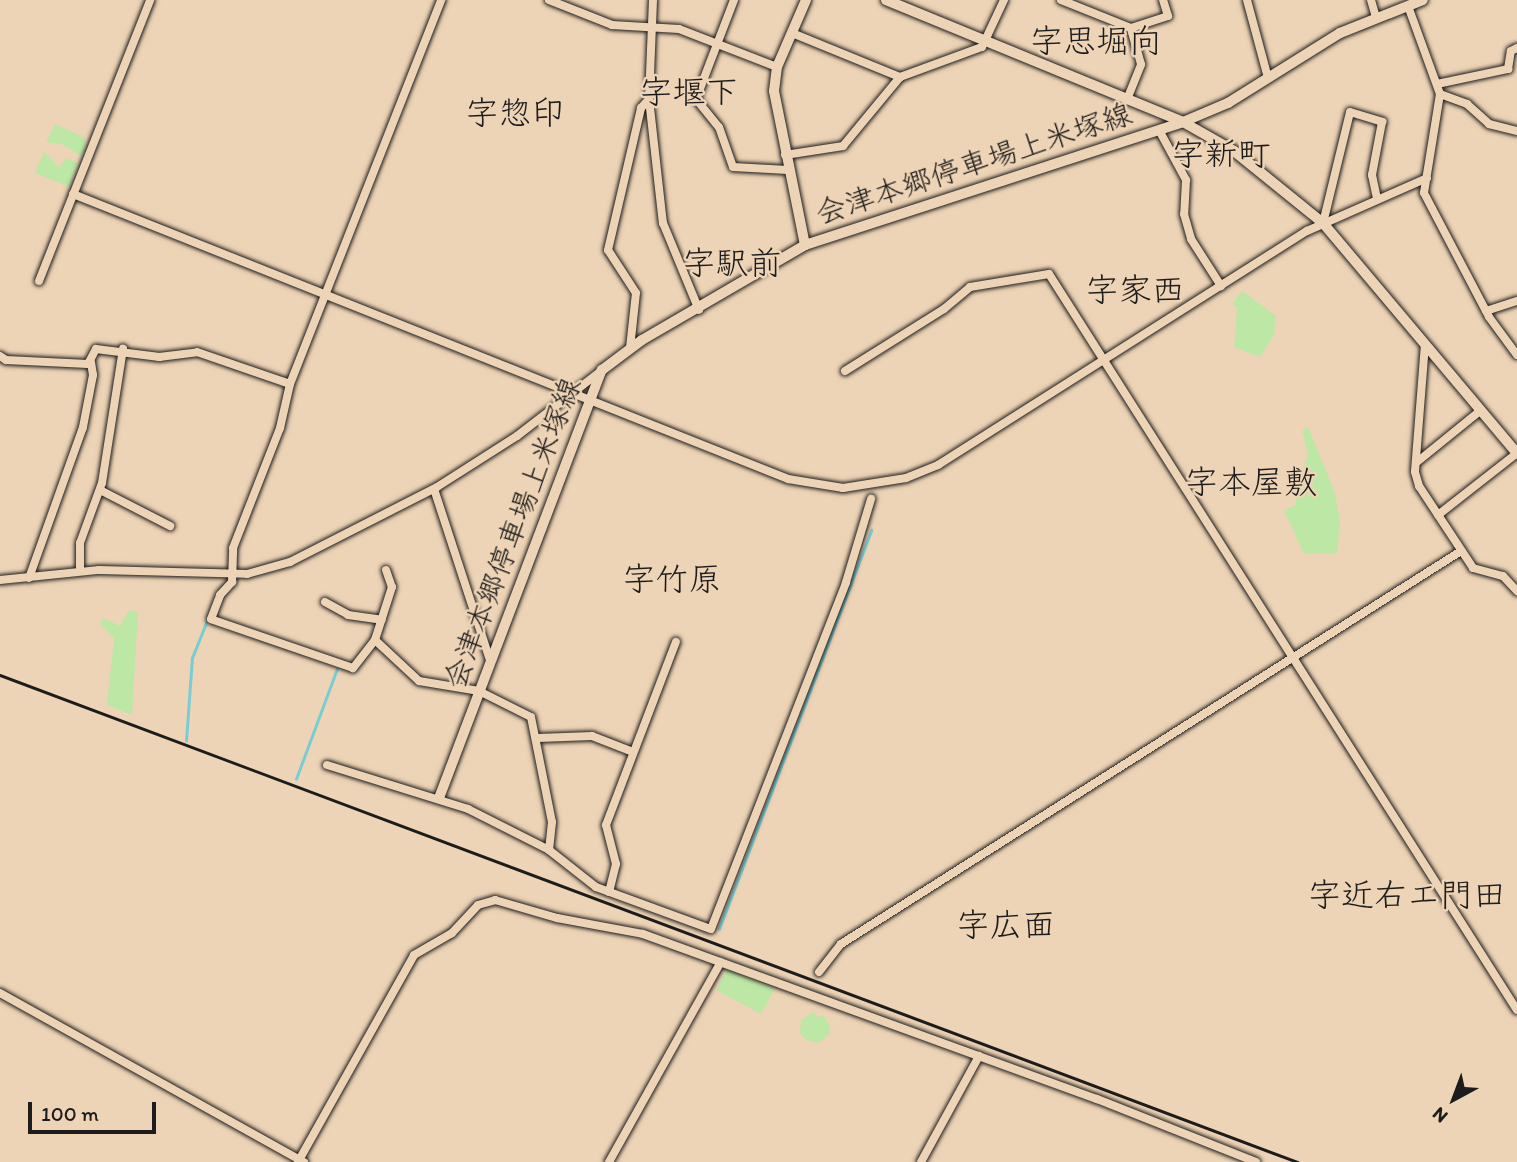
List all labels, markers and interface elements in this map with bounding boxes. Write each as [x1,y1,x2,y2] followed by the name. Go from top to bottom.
[1030,21,1162,61] district label: 字思堀向
[640,72,738,112] district label: 字堰下
[466,93,564,133] district label: 字惣印
[812,96,1136,232] street label: 会津本郷停車場上米塚線
[1172,134,1270,174] district label: 字新町
[683,243,781,283] district label: 字駅前
[1086,270,1184,310] district label: 字家西
[437,373,589,693] street label: 会津本郷停車場上米塚線
[1185,462,1317,502] district label: 字本屋敷
[623,559,721,599] district label: 字竹原
[1308,875,1506,915] district label: 字近右エ門田
[957,905,1055,945] district label: 字広面
[1419,1064,1489,1134] north arrow
[32,1088,159,1132] scale bar
[41,1101,99,1126] text: 100 m
[1428,1102,1452,1128] text: N

